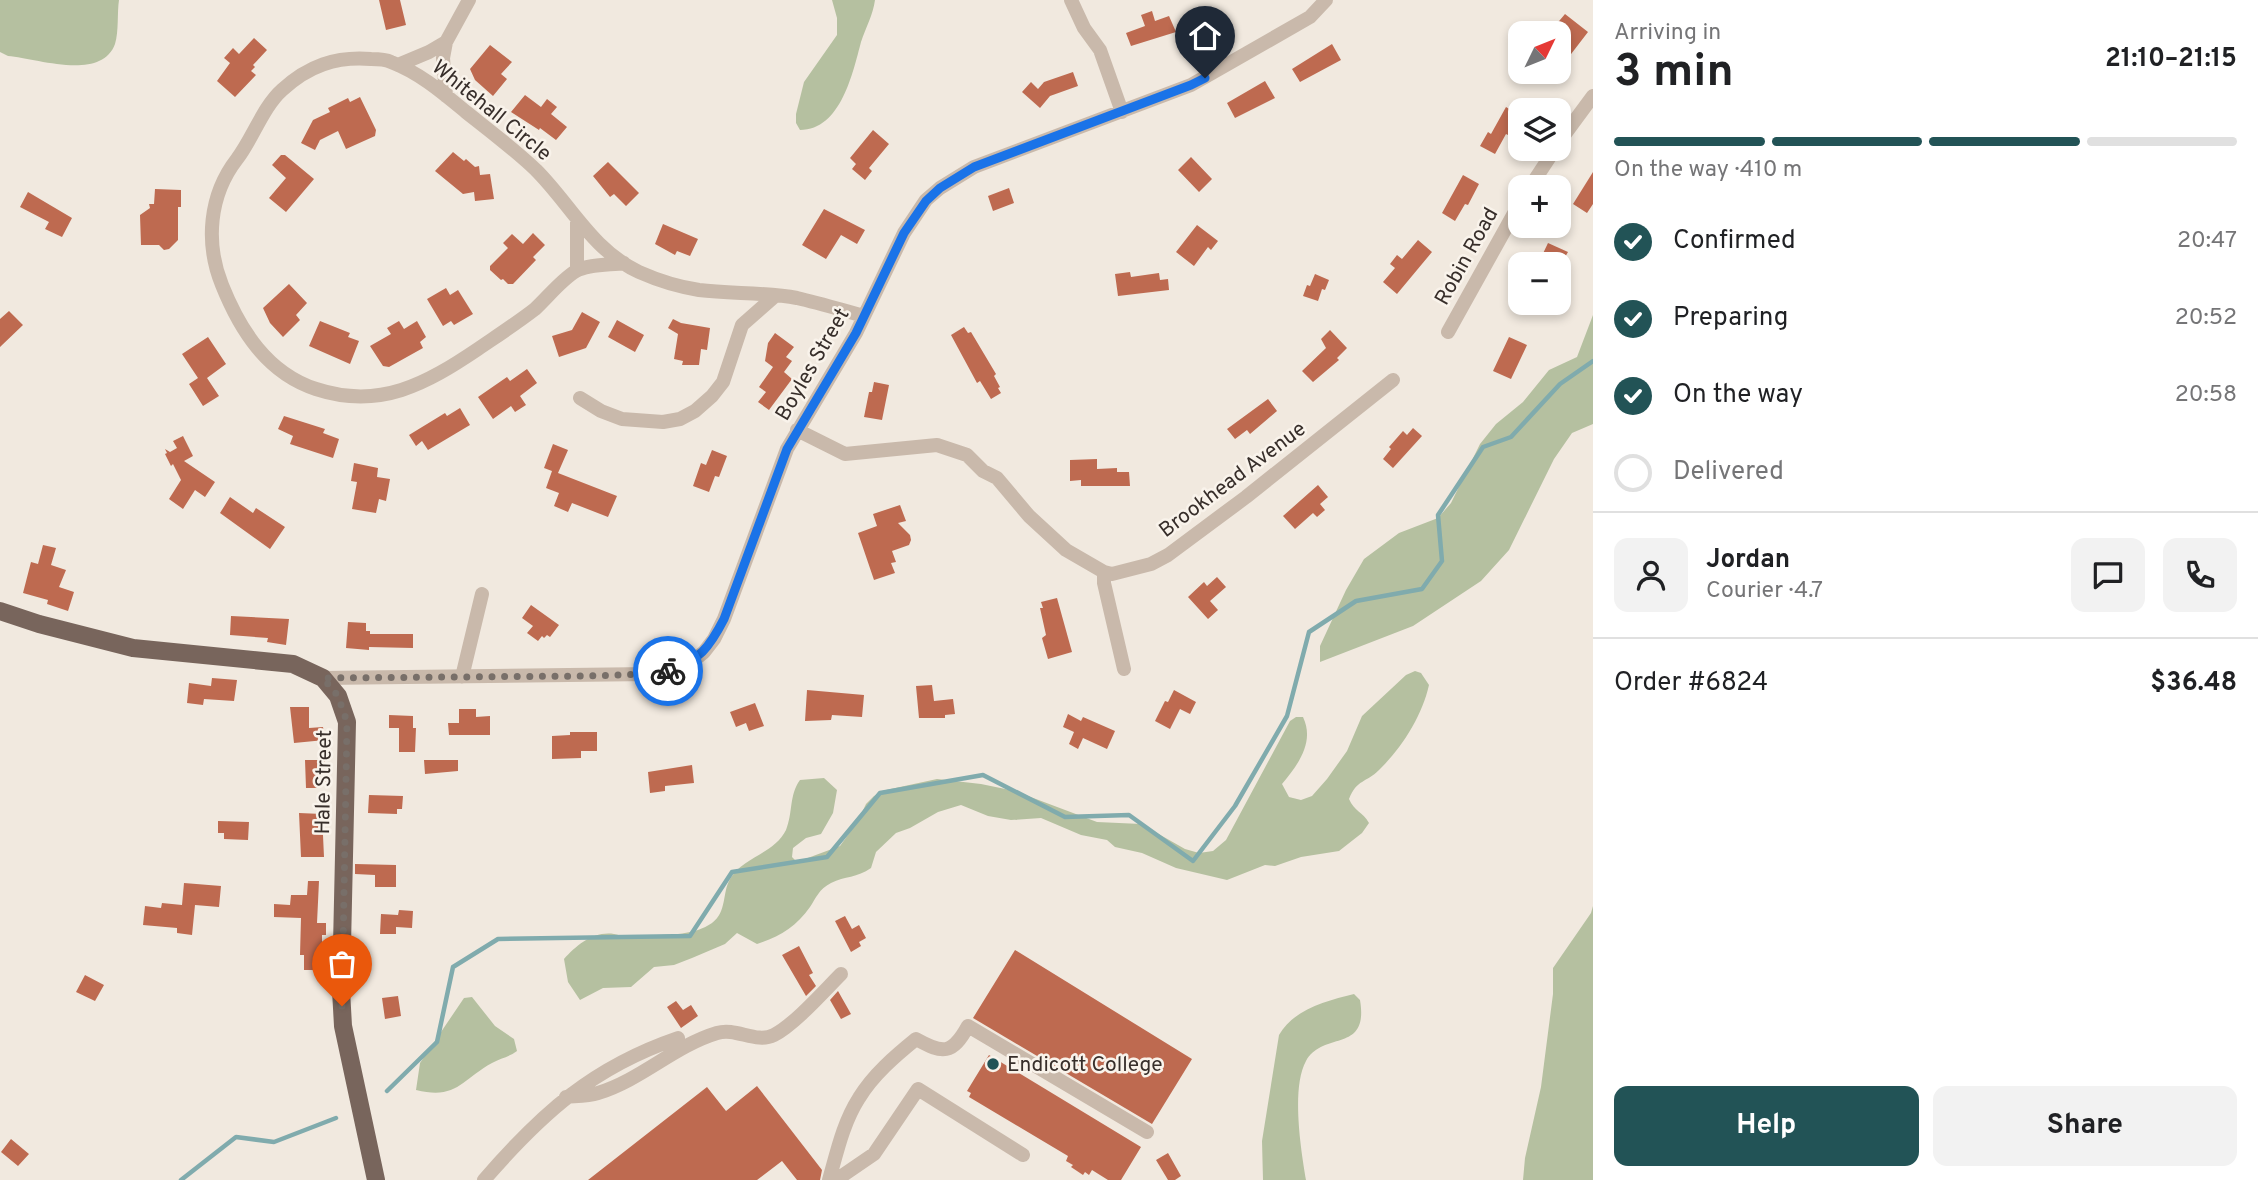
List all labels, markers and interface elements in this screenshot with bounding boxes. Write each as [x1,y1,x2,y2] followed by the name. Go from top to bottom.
[1175,6,1235,78] pin
[1186,17,1224,55] icon: home
[1614,19,1721,48] text: Arriving in
[1508,21,1572,84] north arrow
[1508,21,1571,315] map controls
[2105,43,2237,76] text: 21:10–21:15
[1614,44,1734,103] text: 3 min
[426,55,557,168] street label: Whitehall Circle
[1508,98,1571,161] button: layers
[1614,156,1802,185] text: On the way · 410 m
[1508,175,1571,238] button: +
[1429,203,1505,310] street label: Robin Road
[1614,223,1652,261] icon: check
[1673,225,1796,258] text: Confirmed
[2177,227,2237,256] text: 20:47
[1508,252,1571,315] button: −
[1614,300,1652,338] icon: check
[1673,302,1788,335] text: Preparing
[770,303,856,426] street label: Boyles Street
[2175,304,2237,333] text: 20:52
[1614,377,1652,415] icon: check
[1673,379,1803,412] text: On the way
[2175,381,2237,410] text: 20:58
[1154,416,1312,544] street label: Brookhead Avenue
[1673,456,1784,489] text: Delivered
[1614,538,1688,612] button: person
[2071,538,2145,612] button: chat
[2163,538,2237,612] button: phone
[1706,544,1790,577] text: Jordan
[1706,577,1823,606] text: Courier · 4.7
[633,636,703,706] courier
[649,652,687,690] icon: bike
[1614,667,1768,700] text: Order #6824
[2150,667,2237,700] text: $36.48
[310,729,339,835] street label: Hale Street
[312,934,372,1006] pin
[323,945,361,983] icon: bag
[1007,1052,1163,1079] place label: Endicott College
[985,1056,1001,1072] marker: Endicott College
[1614,1086,1919,1166] button: Help
[1933,1086,2237,1166] button: Share

